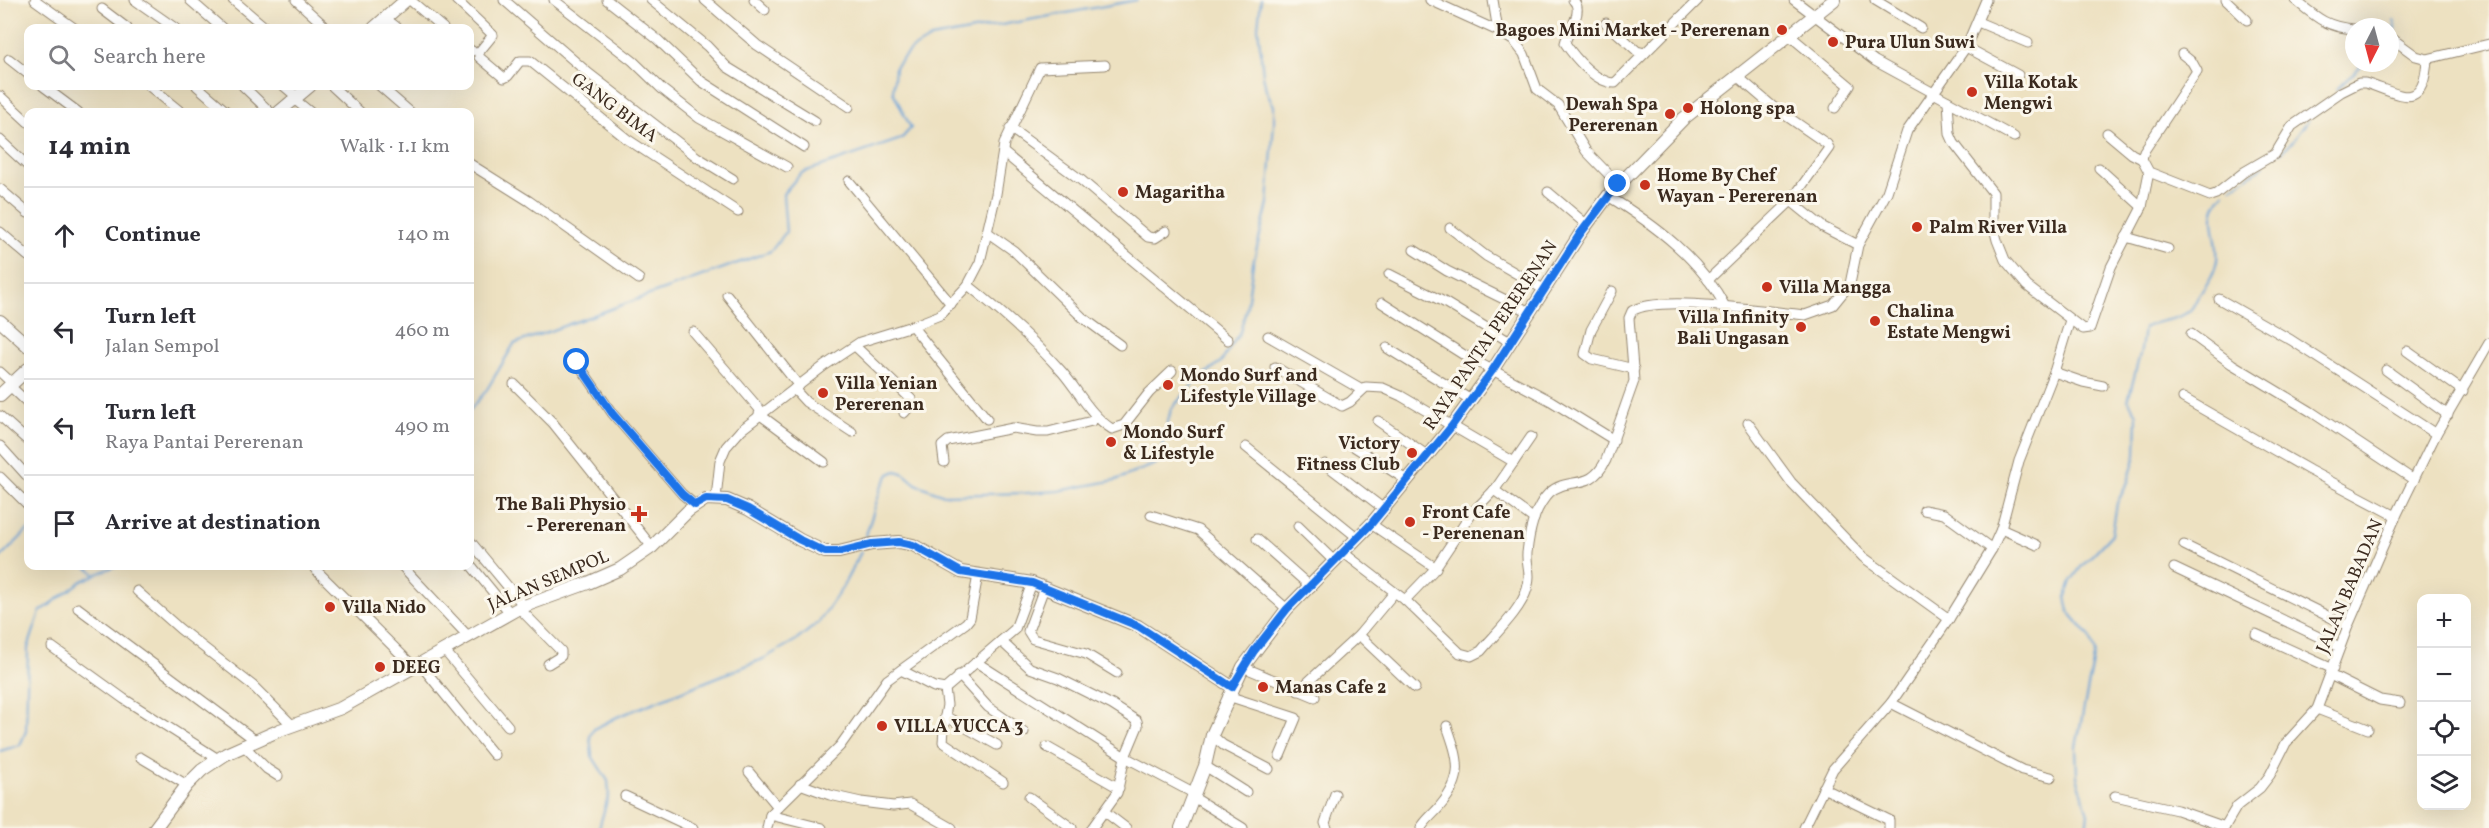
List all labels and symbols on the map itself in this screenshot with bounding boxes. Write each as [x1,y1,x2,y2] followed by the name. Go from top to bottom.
[2345,18,2399,72] north arrow
[1496,19,1770,44] place label: Bagoes Mini Market - Pererenan
[1775,23,1789,37] marker: Bagoes Mini Market - Pererenan
[1845,31,1975,56] place label: Pura Ulun Suwi
[1826,35,1840,49] marker: Pura Ulun Suwi
[566,67,663,149] street label: GANG BIMA
[1984,71,2078,117] place label: Villa Kotak Mengwi
[1965,85,1979,99] marker: Villa Kotak Mengwi
[1565,93,1658,139] place label: Dewah Spa Pererenan
[1700,97,1795,122] place label: Holong spa
[1681,101,1695,115] marker: Holong spa
[1663,107,1677,121] marker: Dewah Spa Pererenan
[1657,164,1818,210] place label: Home By Chef Wayan - Pererenan
[1604,170,1630,196] route end
[1638,178,1652,192] marker: Home By Chef Wayan - Pererenan
[1135,181,1225,206] place label: Magaritha
[1116,185,1130,199] marker: Magaritha
[1929,216,2067,241] place label: Palm River Villa
[1910,220,1924,234] marker: Palm River Villa
[1418,236,1564,436] street label: RAYA PANTAI PERERENAN
[1779,276,1892,301] place label: Villa Mangga
[1760,280,1774,294] marker: Villa Mangga
[1887,300,2011,346] place label: Chalina Estate Mengwi
[1677,306,1789,352] place label: Villa Infinity Bali Ungasan
[1868,314,1882,328] marker: Chalina Estate Mengwi
[1794,320,1808,334] marker: Villa Infinity Bali Ungasan
[563,348,589,374] route start
[1180,364,1318,410] place label: Mondo Surf and Lifestyle Village
[835,372,938,418] place label: Villa Yenian Pererenan
[1161,378,1175,392] marker: Mondo Surf and Lifestyle Village
[816,386,830,400] marker: Villa Yenian Pererenan
[1123,421,1225,467] place label: Mondo Surf & Lifestyle
[1296,432,1400,478] place label: Victory Fitness Club
[1104,435,1118,449] marker: Mondo Surf & Lifestyle
[1405,446,1419,460] marker: Victory Fitness Club
[495,493,626,539] place label: The Bali Physio - Pererenan
[1422,501,1525,547] place label: Front Cafe - Perenenan
[630,505,648,523] marker: The Bali Physio - Pererenan
[1403,515,1417,529] marker: Front Cafe - Perenenan
[2311,516,2390,658] street label: JALAN BABADAN
[484,545,613,618] street label: JALAN SEMPOL
[342,596,426,621] place label: Villa Nido
[323,600,337,614] marker: Villa Nido
[392,656,441,681] place label: DEEG
[373,660,387,674] marker: DEEG
[1275,676,1386,701] place label: Manas Cafe 2
[1256,680,1270,694] marker: Manas Cafe 2
[894,715,1023,740] place label: VILLA YUCCA 3
[875,719,889,733] marker: VILLA YUCCA 3

